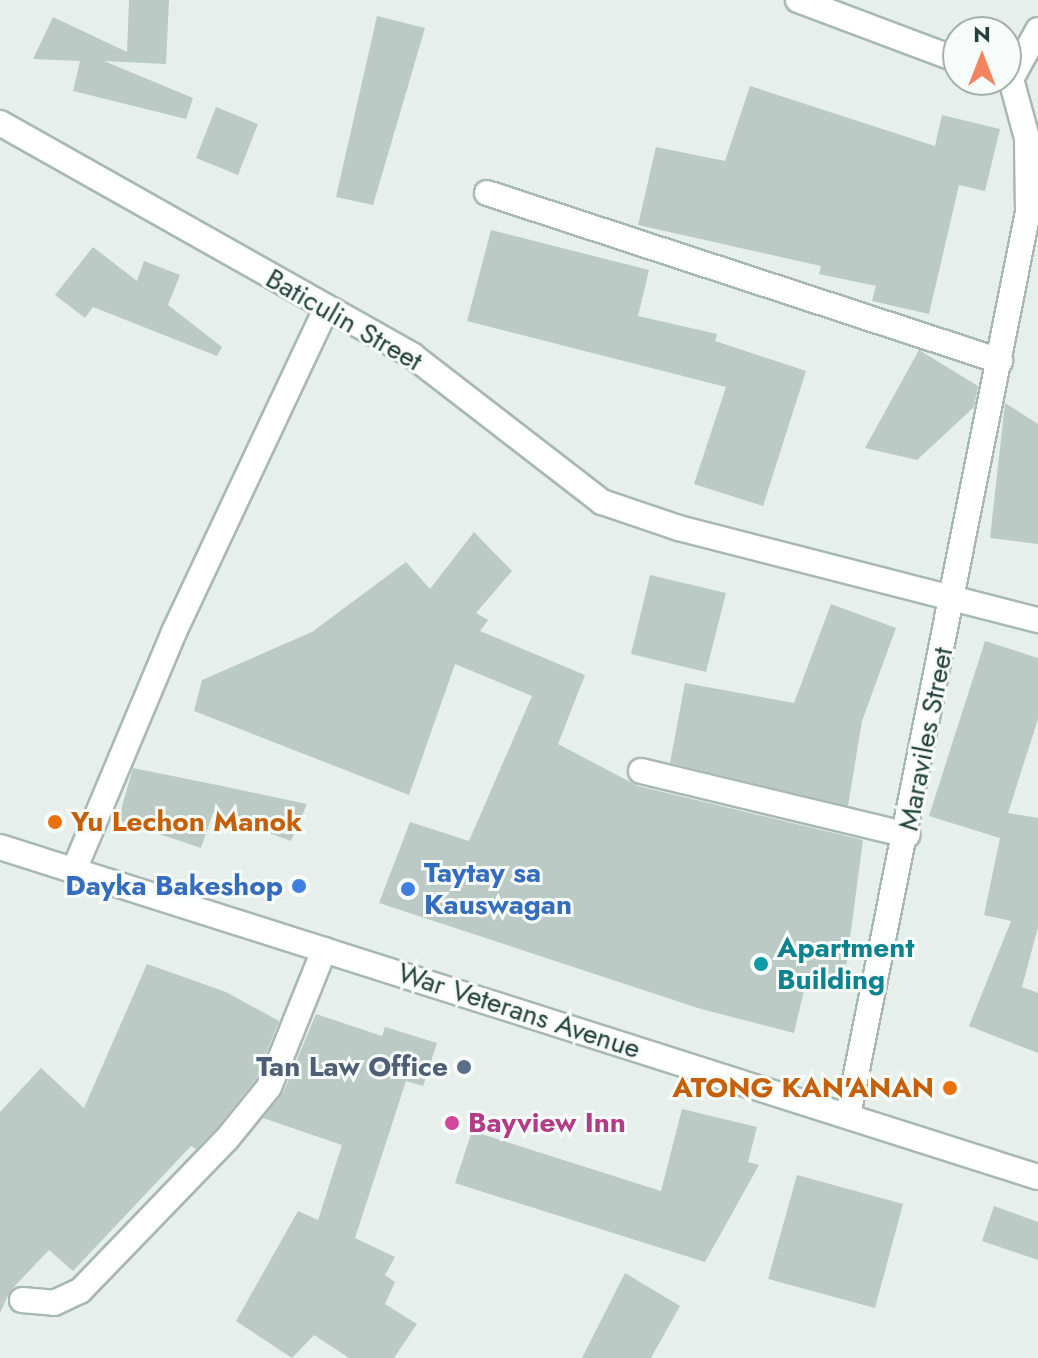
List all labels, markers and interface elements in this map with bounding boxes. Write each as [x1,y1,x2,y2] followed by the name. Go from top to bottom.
[942,16,1022,96] north arrow
[973,18,991,50] text: N
[260,262,428,378] street label: Baticulin Street
[892,644,960,834] street label: Maraviles Street
[71,805,302,839] place label: Yu Lechon Manok
[46,813,64,831] marker: Yu Lechon Manok
[424,856,572,922] place label: Taytay sa Kauswagan
[65,869,283,903] place label: Dayka Bakeshop
[290,877,308,895] marker: Dayka Bakeshop
[399,880,417,898] marker: Taytay sa Kauswagan
[777,931,914,997] place label: Apartment Building
[752,955,770,973] marker: Apartment Building
[394,956,644,1066] street label: War Veterans Avenue
[256,1050,448,1084] place label: Tan Law Office
[455,1058,473,1076] marker: Tan Law Office
[672,1071,934,1105] place label: ATONG KAN'ANAN
[941,1079,959,1097] marker: ATONG KAN'ANAN
[468,1106,626,1140] place label: Bayview Inn
[443,1114,461,1132] marker: Bayview Inn

